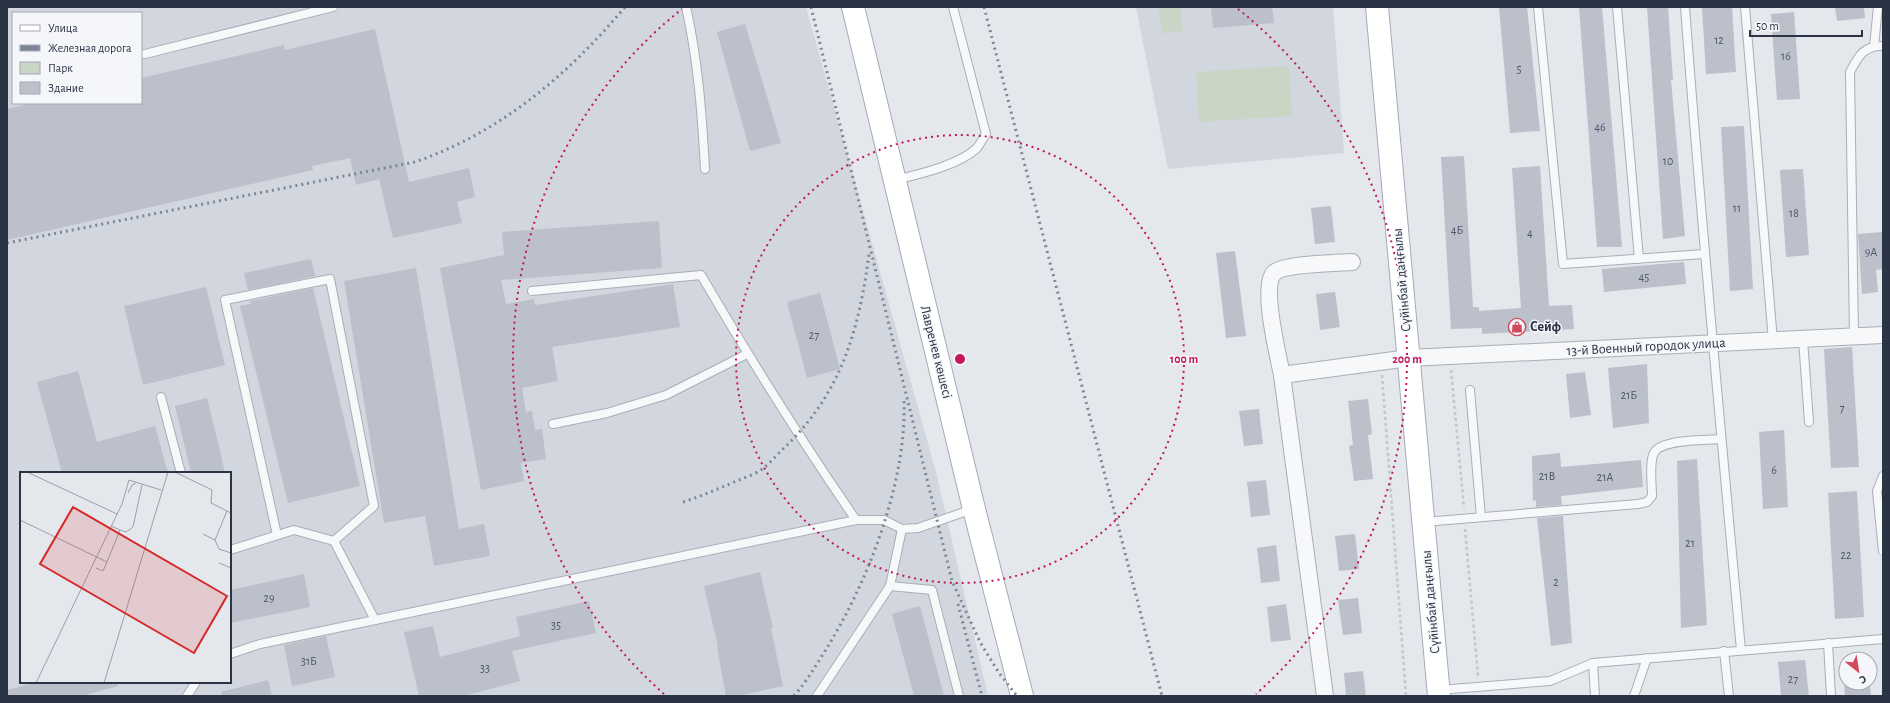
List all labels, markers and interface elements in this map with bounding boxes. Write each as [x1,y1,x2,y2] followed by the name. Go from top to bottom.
[12,12,142,104] legend
[1750,12,1862,38] scale bar
[1756,20,1779,32] text: 50 m
[48,22,78,34] text: Улица
[1714,34,1724,46] house number: 12
[48,42,132,54] text: Железная дорога
[1781,50,1791,62] house number: 16
[48,62,73,74] text: Парк
[1516,63,1522,75] house number: 5
[48,82,84,94] text: Здание
[1594,121,1606,133] house number: 46
[1663,155,1673,167] house number: 10
[1733,202,1741,214] house number: 11
[1789,207,1799,219] house number: 18
[1451,224,1463,236] house number: 4Б
[1527,227,1533,239] house number: 4
[1390,228,1414,332] street label: Сүйінбай даңғылы
[1865,246,1877,258] house number: 9А
[1639,271,1649,283] house number: 45
[918,304,954,400] street label: Лавренев көшесі
[1507,317,1527,337] shop icon: Сейф
[1530,320,1561,334] place label: Сейф
[809,329,819,341] house number: 27
[1566,336,1727,358] street label: 13-й Военный городок улица
[953,352,967,366] centre of rings
[1170,353,1198,365] text: 100 m
[1392,353,1422,365] text: 200 m
[1621,389,1637,401] house number: 21Б
[1839,402,1845,414] house number: 7
[1771,464,1777,476] house number: 6
[1539,470,1555,482] house number: 21В
[1597,471,1613,483] house number: 21А
[20,472,231,683] inset map
[1685,537,1695,549] house number: 21
[1841,549,1852,561] house number: 22
[1419,550,1443,654] street label: Сүйінбай даңғылы
[1553,576,1559,588] house number: 2
[263,592,275,604] house number: 29
[551,619,561,631] house number: 35
[1838,651,1878,691] north arrow
[301,655,317,667] house number: 31Б
[480,662,490,674] house number: 33
[1788,673,1798,685] house number: 27
[1857,673,1868,686] text: С

